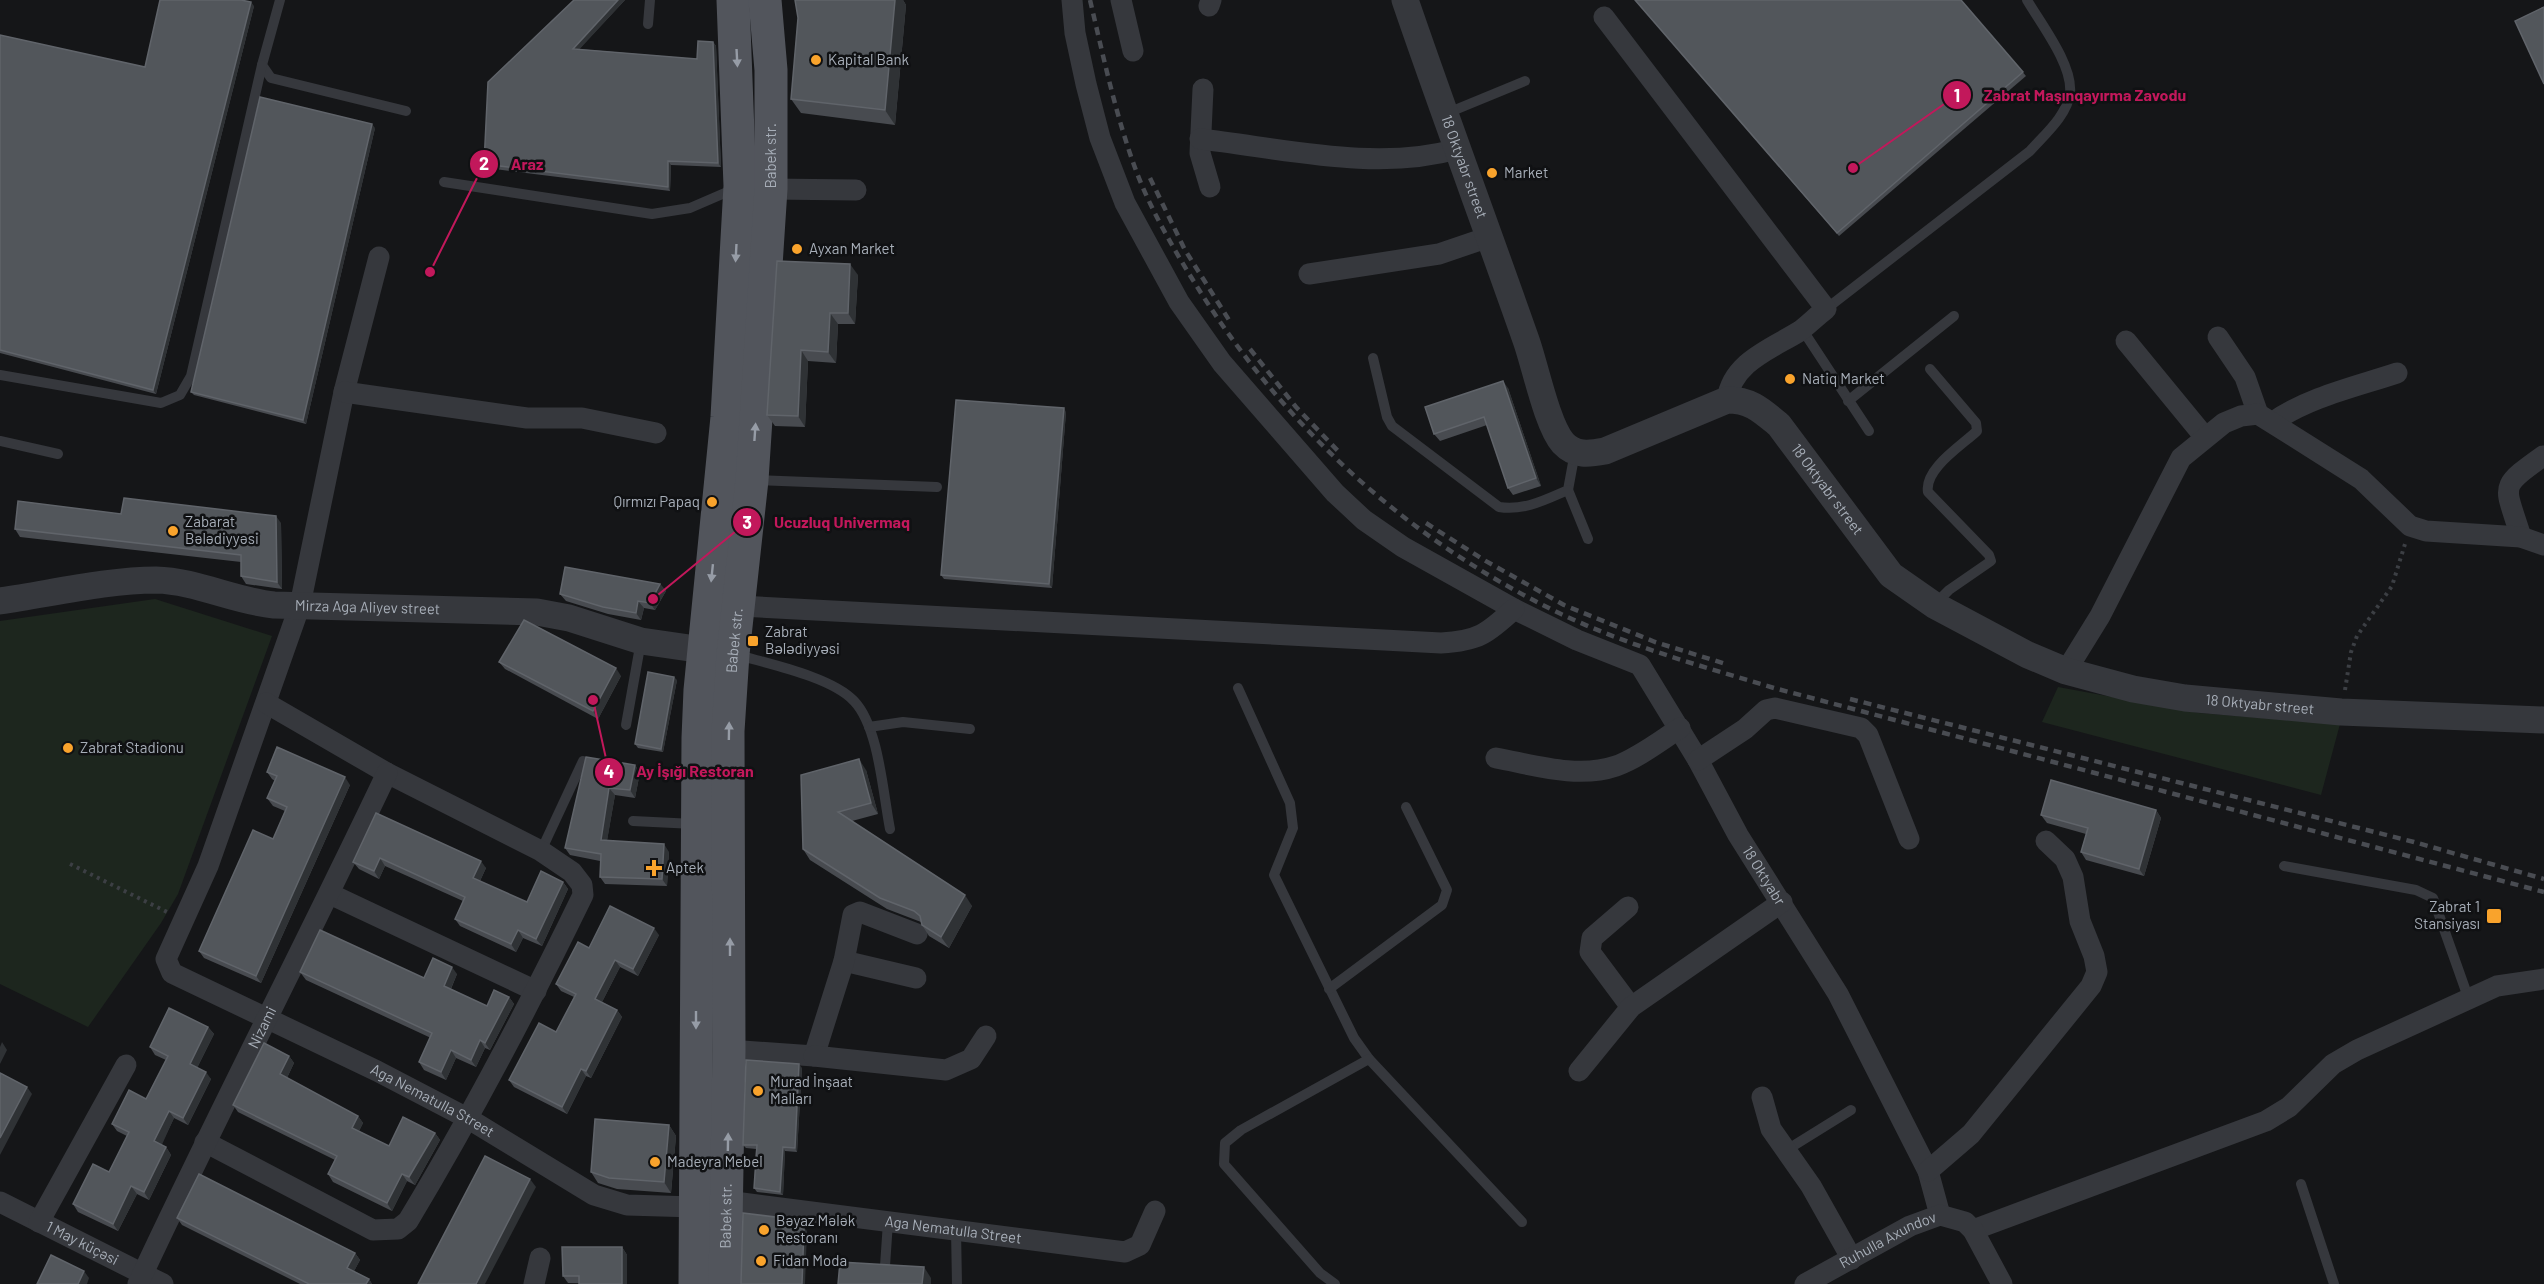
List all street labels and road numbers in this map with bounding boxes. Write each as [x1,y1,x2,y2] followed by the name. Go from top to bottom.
[1438,112,1492,221] street label: 18 Oktyabr street
[761,123,779,189] street label: Babek str.
[1788,440,1868,538] street label: 18 Oktyabr street
[295,596,440,617] street label: Mirza Aga Aliyev street
[722,607,746,673] street label: Babek str.
[2205,690,2315,718] street label: 18 Oktyabr street
[1739,842,1790,909] street label: 18 Oktyabr
[244,1003,279,1051] street label: Nizami
[368,1059,498,1140] street label: Aga Nematulla Street
[716,1183,735,1249] street label: Babek str.
[1836,1207,1938,1271] street label: Ruhulla Axundov
[884,1211,1023,1247] street label: Aga Nematulla Street
[43,1217,122,1268] street label: 1 May küçəsi

